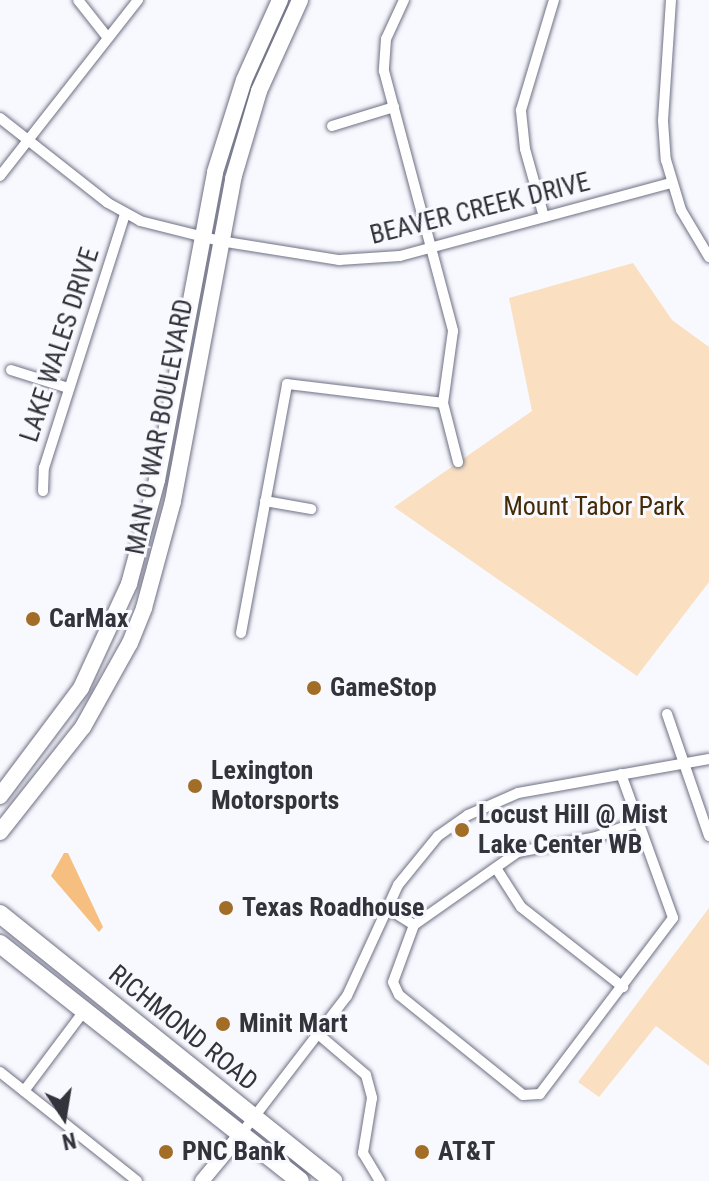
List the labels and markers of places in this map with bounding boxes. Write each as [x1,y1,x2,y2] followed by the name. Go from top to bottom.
[49,603,128,635] place label: CarMax
[24,610,42,628] marker: CarMax
[330,672,437,704] place label: GameStop
[305,679,323,697] marker: GameStop
[211,755,339,816] place label: Lexington Motorsports
[186,777,204,795] marker: Lexington Motorsports
[478,799,667,860] place label: Locust Hill @ Mist Lake Center WB
[453,821,471,839] marker: Locust Hill @ Mist Lake Center WB
[242,892,424,924] place label: Texas Roadhouse
[217,899,235,917] marker: Texas Roadhouse
[239,1008,348,1040] place label: Minit Mart
[214,1015,232,1033] marker: Minit Mart
[182,1136,286,1168] place label: PNC Bank
[438,1136,495,1168] place label: AT&T
[157,1143,175,1161] marker: PNC Bank
[413,1143,431,1161] marker: AT&T

